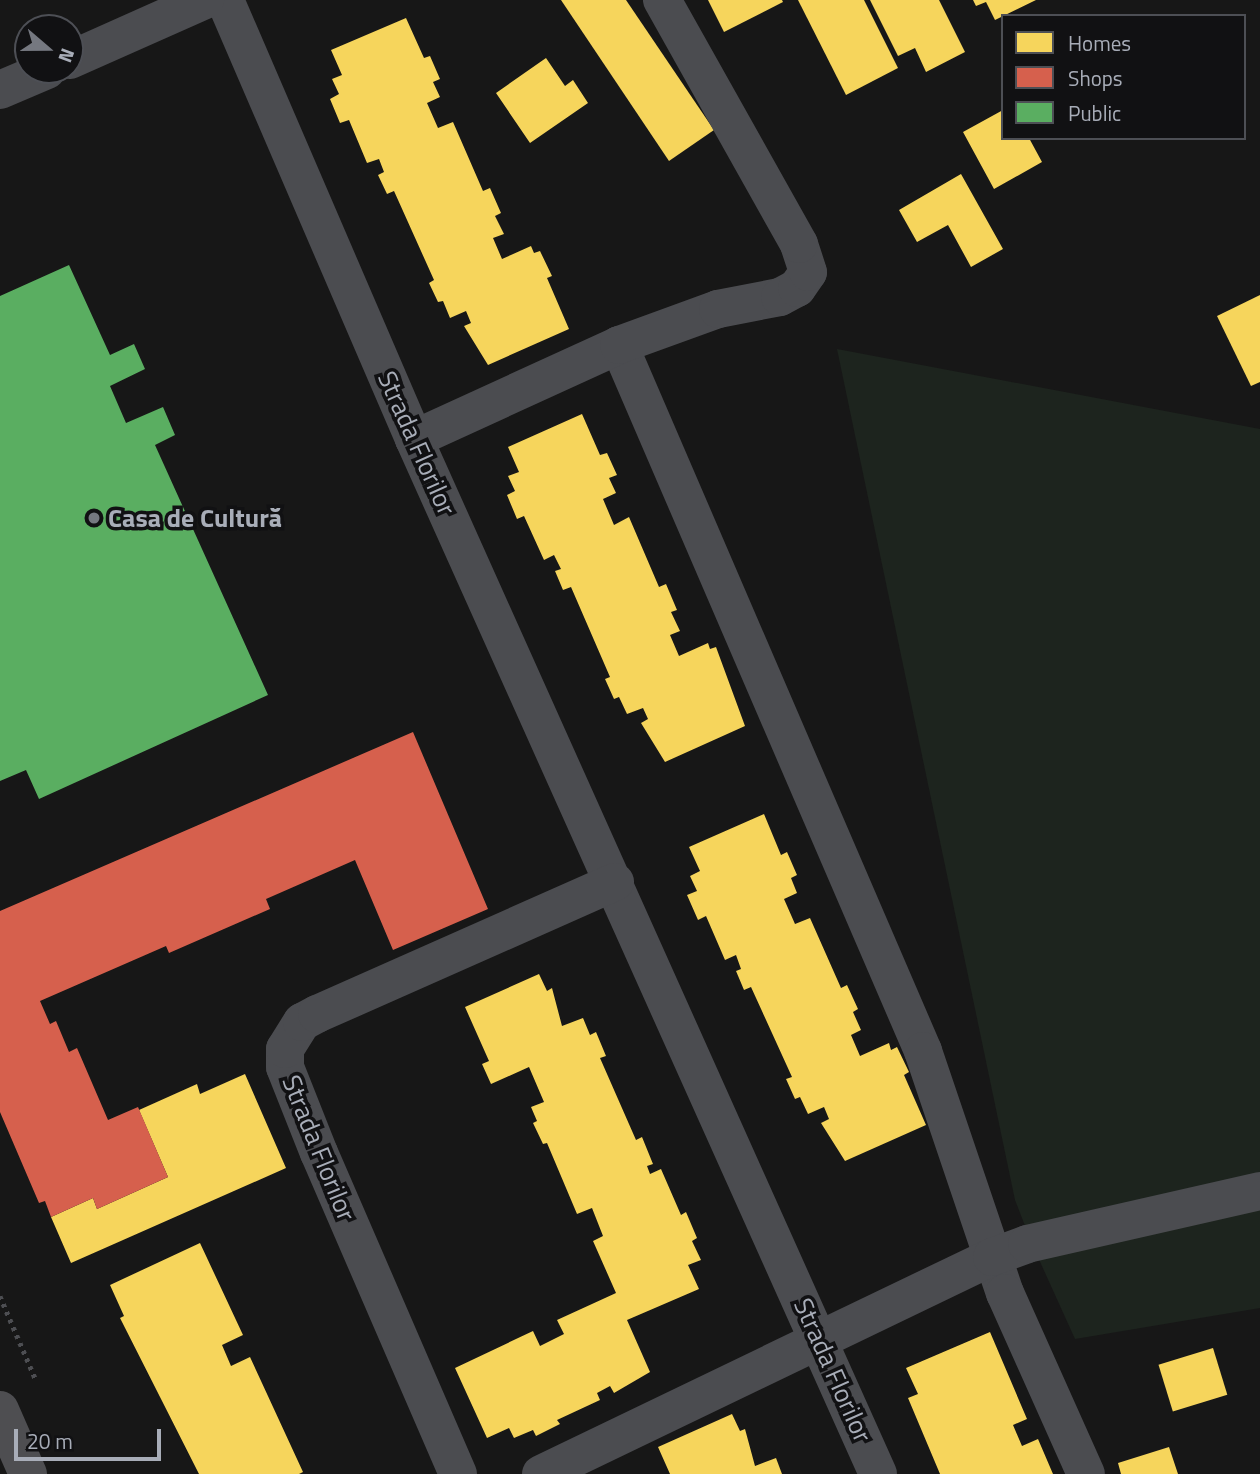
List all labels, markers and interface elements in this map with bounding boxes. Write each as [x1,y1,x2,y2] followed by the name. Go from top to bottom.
[14,14,84,84] north arrow
[1001,14,1246,140] legend
[1068,27,1131,59] text: Homes
[51,45,83,67] text: N
[1068,62,1123,94] text: Shops
[1068,97,1121,129] text: Public
[371,366,463,520] street label: Strada Florilor
[108,502,282,534] place label: Casa de Cultură
[86,510,102,526] marker: Casa de Cultură
[276,1071,362,1225] street label: Strada Florilor
[787,1293,879,1447] street label: Strada Florilor
[18,1414,164,1458] scale bar
[27,1425,73,1457] text: 20 m

